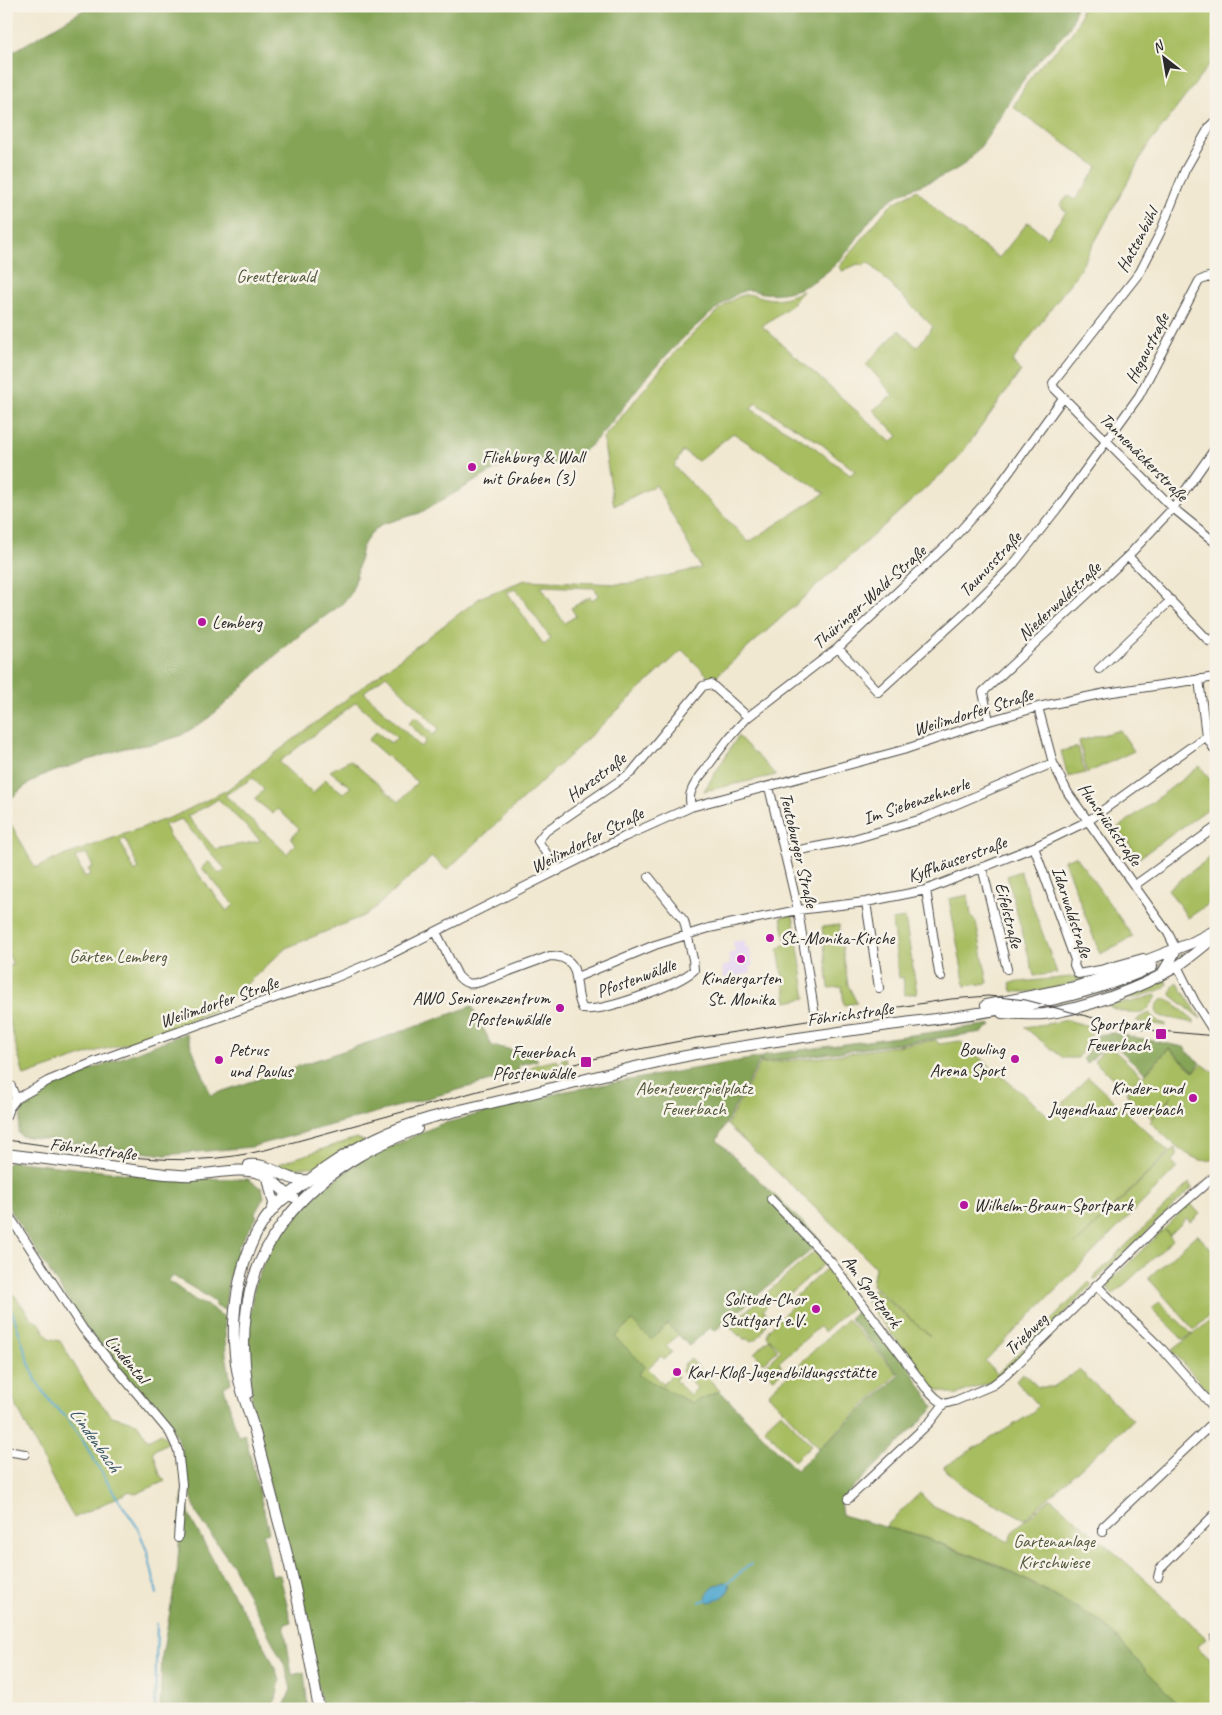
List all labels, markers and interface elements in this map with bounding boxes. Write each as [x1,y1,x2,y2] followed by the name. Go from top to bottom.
[1140,32,1190,82] north arrow
[1149,37,1168,57] text: N
[1111,201,1164,276] street label: Hattenbühl
[236,265,319,287] park label: Greutterwald
[1120,308,1174,387] street label: Hegaustraße
[1095,408,1194,507] street label: Tannenäckerstraße
[482,446,587,489] place label: Fliehburg & Wall mit Graben (3)
[466,461,478,473] marker: Fliehburg & Wall mit Graben (3)
[954,526,1027,601] street label: Taunusstraße
[808,539,931,654] street label: Thüringer-Wald-Straße
[1013,556,1106,645] street label: Niederwaldstraße
[212,611,264,633] place label: Lemberg
[196,616,208,628] marker: Lemberg
[911,683,1036,741] street label: Weilimdorfer Straße
[562,747,631,807] street label: Harzstraße
[860,772,973,829] street label: Im Siebenzehnerle
[1073,778,1147,871] street label: Hunsrückstraße
[775,790,823,911] street label: Teutoburger Straße
[527,802,648,878] street label: Weilimdorfer Straße
[905,831,1011,887] street label: Kyffhäuserstraße
[1047,864,1097,961] street label: Idarwaldstraße
[990,880,1028,951] street label: Eifelstraße
[780,927,896,949] place label: St.-Monika-Kirche
[764,932,776,944] marker: St.-Monika-Kirche
[69,945,168,967] park label: Gärten Lemberg
[594,953,680,1002] street label: Pfostenwäldle
[735,953,747,965] marker: Kindergarten St. Monika
[701,967,782,1010] place label: Kindergarten St. Monika
[157,971,282,1033] street label: Weilimdorfer Straße
[412,987,551,1030] place label: AWO Seniorenzentrum Pfostenwäldle
[806,997,896,1031] street label: Föhrichstraße
[554,1002,566,1014] marker: AWO Seniorenzentrum Pfostenwäldle
[1086,1013,1152,1056] place label: Sportpark Feuerbach
[1154,1027,1168,1041] marker: Sportpark Feuerbach
[930,1038,1007,1081] place label: Bowling Arena Sport
[229,1039,294,1082] place label: Petrus und Paulus
[493,1041,577,1084] place label: Feuerbach Pfostenwäldle
[1009,1053,1021,1065] marker: Bowling Arena Sport
[213,1054,225,1066] marker: Petrus und Paulus
[579,1055,593,1069] marker: Feuerbach Pfostenwäldle
[636,1077,754,1120] park label: Abenteuerspielplatz Feuerbach
[1048,1077,1186,1120] place label: Kinder- und Jugendhaus Feuerbach
[1187,1092,1199,1104] marker: Kinder- und Jugendhaus Feuerbach
[49,1133,138,1165] street label: Föhrichstraße
[974,1194,1134,1216] place label: Wilhelm-Braun-Sportpark
[958,1199,970,1211] marker: Wilhelm-Braun-Sportpark
[838,1250,907,1333] street label: Am Sportpark
[720,1288,808,1331] place label: Solitude-Chor Stuttgart e.V.
[810,1303,822,1315] marker: Solitude-Chor Stuttgart e.V.
[1000,1307,1053,1360] street label: Triebweg
[100,1330,156,1390] street label: Lindental
[687,1361,877,1383] place label: Karl-Kloß-Jugendbildungsstätte
[671,1366,683,1378] marker: Karl-Kloß-Jugendbildungsstätte
[64,1402,127,1478] water label: Lindenbach
[1013,1530,1096,1573] park label: Gartenanlage Kirschwiese

